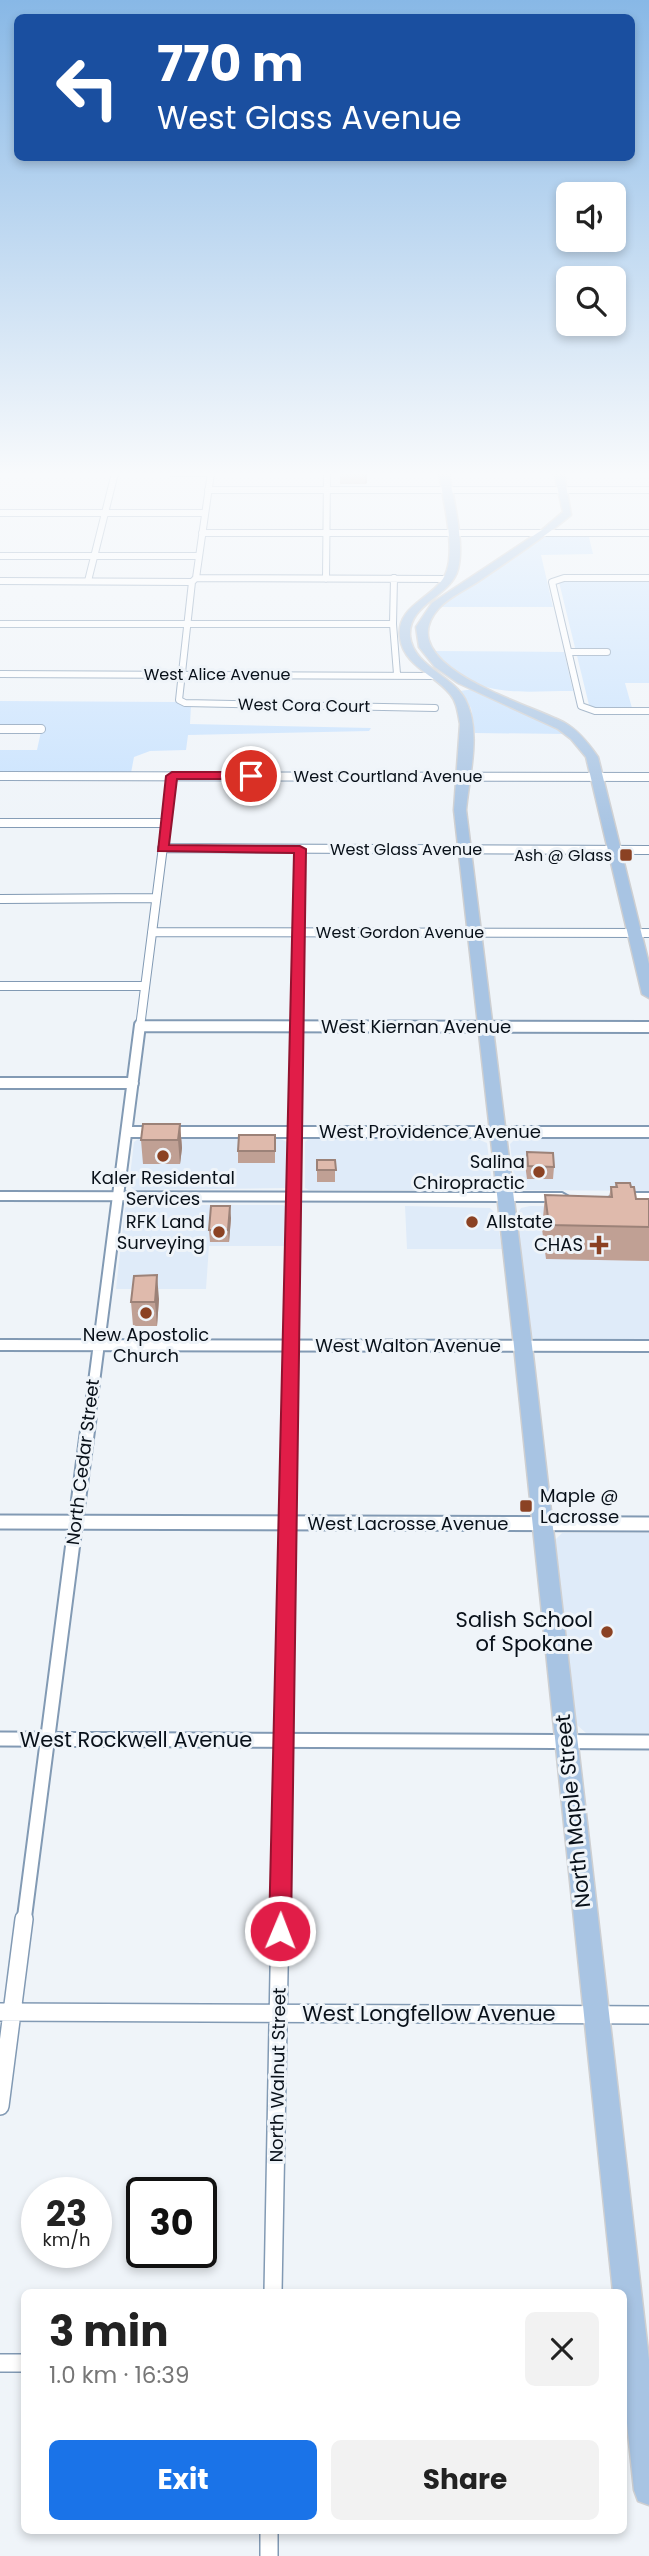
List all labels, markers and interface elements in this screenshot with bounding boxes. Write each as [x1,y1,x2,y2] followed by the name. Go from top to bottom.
[157,30,304,98] text: 770 m
[42,42,133,133] icon: left
[157,95,461,140] text: West Glass Avenue
[556,182,626,336] map controls
[556,182,626,252] button: sound
[556,266,626,336] button: search
[144,663,290,686] street label: West Alice Avenue
[238,693,370,718] street label: West Cora Court
[221,746,281,806] pin
[232,757,270,795] icon: arrive
[294,765,482,788] street label: West Courtland Avenue
[330,838,482,861] street label: West Glass Avenue
[514,844,612,867] place label: Ash @ Glass
[618,847,634,863] marker: Ash @ Glass
[316,921,484,944] street label: West Gordon Avenue
[321,1014,511,1039] street label: West Kiernan Avenue
[319,1119,541,1144] street label: West Providence Avenue
[155,1148,171,1164] marker: Kaler Residental Services
[413,1149,525,1195] place label: Salina Chiropractic
[531,1164,547,1180] marker: Salina Chiropractic
[91,1165,235,1211] place label: Kaler Residental Services
[117,1209,205,1255] place label: RFK Land Surveying
[486,1209,553,1234] place label: Allstate
[464,1214,480,1230] marker: Allstate
[211,1224,227,1240] marker: RFK Land Surveying
[534,1232,583,1257] place label: CHAS
[589,1235,609,1255] marker: CHAS
[138,1305,154,1321] marker: New Apostolic Church
[83,1322,209,1368] place label: New Apostolic Church
[315,1333,501,1358] street label: West Walton Avenue
[60,1377,105,1547] street label: North Cedar Street
[540,1483,619,1529] place label: Maple @ Lacrosse
[518,1498,534,1514] marker: Maple @ Lacrosse
[308,1511,508,1536] street label: West Lacrosse Avenue
[456,1605,593,1658] place label: Salish School of Spokane
[599,1624,615,1640] marker: Salish School of Spokane
[548,1713,597,1909] street label: North Maple Street
[20,1725,252,1754] street label: West Rockwell Avenue
[243,1894,317,1968] position arrow
[263,1987,292,2163] street label: North Walnut Street
[302,1999,556,2028] street label: West Longfellow Avenue
[126,2177,217,2268] speed limit sign: 30
[46,2189,87,2238] text: 23
[43,2227,90,2252] text: km/h
[49,2302,169,2361] text: 3 min
[525,2312,599,2386] button: close
[49,2359,189,2391] text: 1.0 km · 16:39
[49,2440,317,2520] button: Exit
[331,2440,599,2520] button: Share

